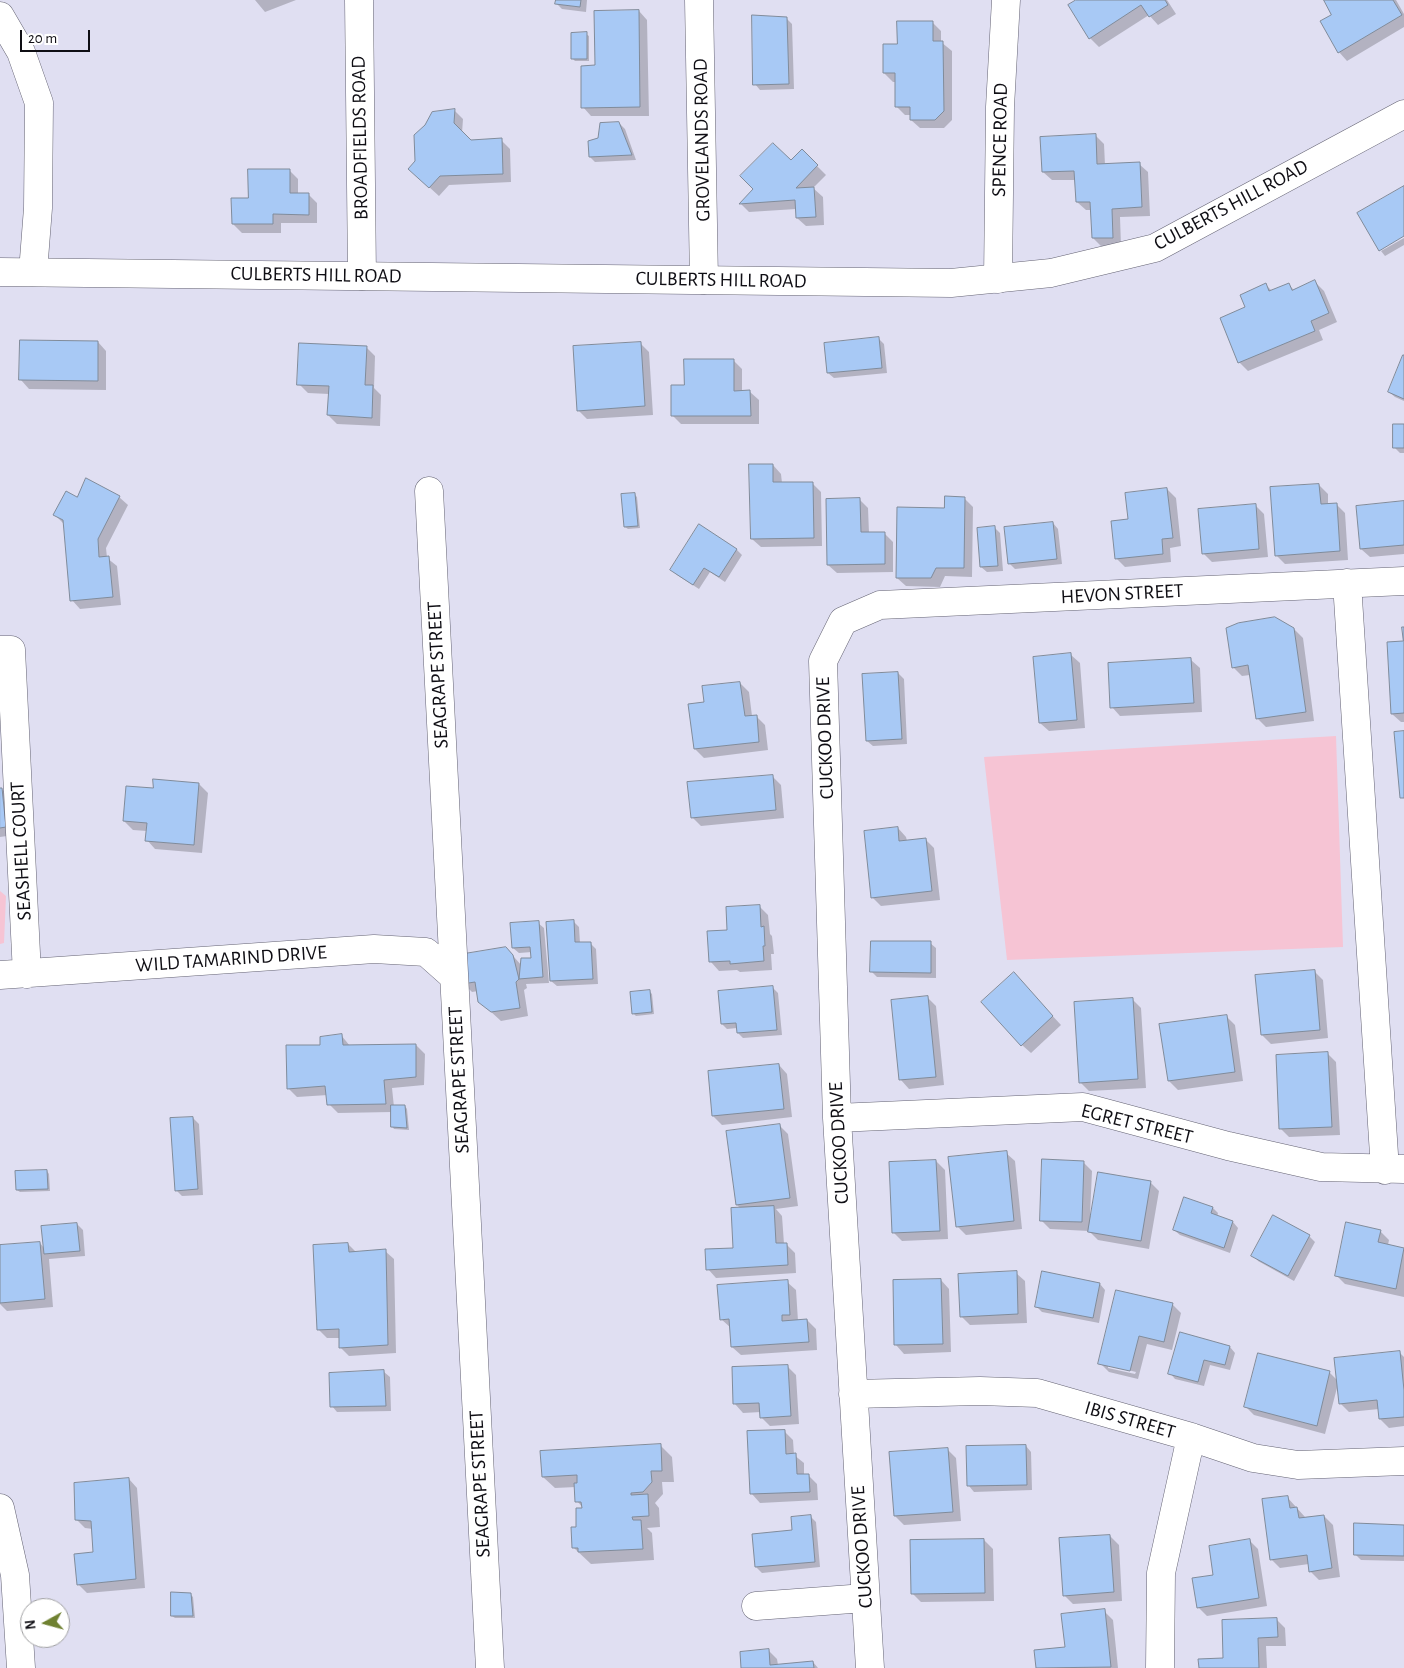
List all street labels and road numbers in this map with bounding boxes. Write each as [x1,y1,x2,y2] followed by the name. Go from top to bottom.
[347,56,373,220] street label: BROADFIELDS ROAD
[689,58,715,222] street label: GROVELANDS ROAD
[987,83,1013,197] street label: SPENCE ROAD
[1150,154,1312,256] street label: CULBERTS HILL ROAD
[230,262,402,288] street label: CULBERTS HILL ROAD
[635,267,807,293] street label: CULBERTS HILL ROAD
[1060,579,1184,609] street label: HEVON STREET
[422,601,454,749] street label: SEAGRAPE STREET
[811,676,839,800] street label: CUCKOO DRIVE
[5,781,37,921] street label: SEASHELL COURT
[135,940,327,978] street label: WILD TAMARIND DRIVE
[443,1006,475,1154] street label: SEAGRAPE STREET
[824,1081,854,1205] street label: CUCKOO DRIVE
[1079,1099,1195,1149] street label: EGRET STREET
[1082,1396,1178,1444] street label: IBIS STREET
[464,1410,496,1558] street label: SEAGRAPE STREET
[846,1485,878,1609] street label: CUCKOO DRIVE

